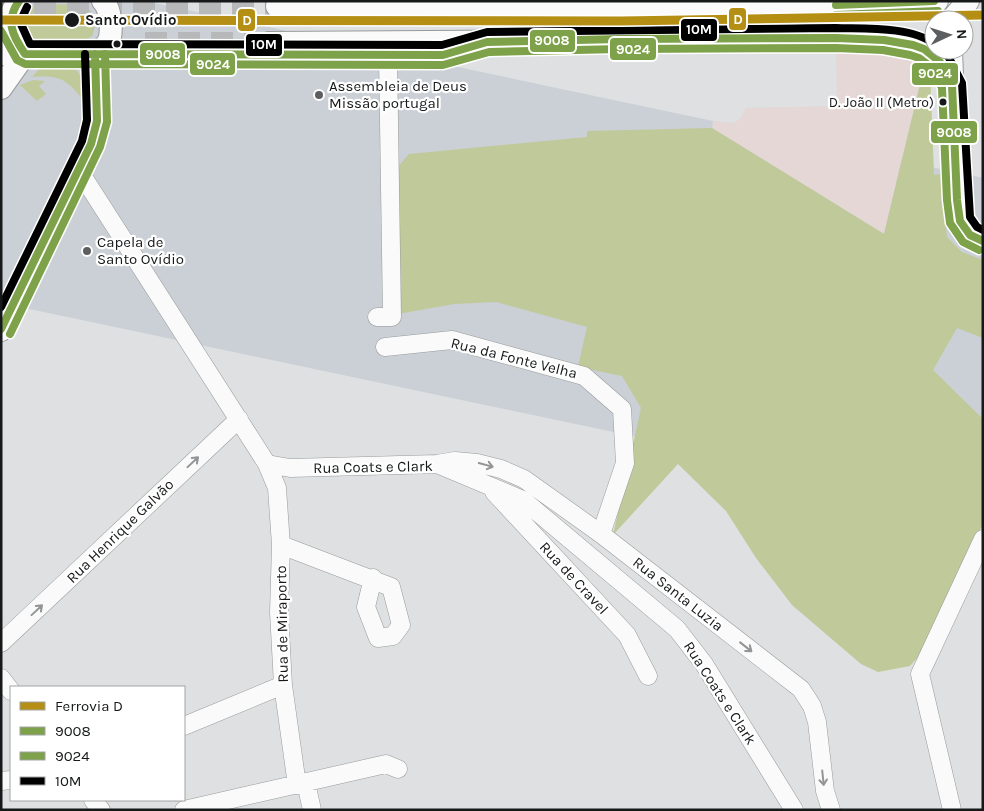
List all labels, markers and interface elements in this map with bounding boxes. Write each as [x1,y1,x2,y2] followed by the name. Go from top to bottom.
[728,7,747,31] line badge: D
[237,8,256,32] line badge: D
[924,10,974,60] north arrow
[63,11,81,29] marker: Santo Ovídio
[85,11,176,29] place label: Santo Ovídio
[733,11,743,28] text: D
[242,12,252,29] text: D
[680,18,718,42] line badge: 10M
[686,21,712,38] text: 10M
[529,29,576,53] line badge: 9008
[953,29,970,40] text: N
[534,32,570,49] text: 9008
[245,33,283,57] line badge: 10M
[251,36,277,53] text: 10M
[609,37,657,61] line badge: 9024
[112,39,122,49] unlabelled marker
[616,41,651,58] text: 9024
[139,42,186,66] line badge: 9008
[145,46,181,63] text: 9008
[189,52,236,76] line badge: 9024
[196,56,231,73] text: 9024
[911,62,959,86] line badge: 9024
[918,65,953,82] text: 9024
[329,77,467,112] place label: Assembleia de Deus Missão portugal
[313,89,325,101] marker: Assembleia de Deus Missão portugal
[829,94,934,111] place label: D. João II (Metro)
[938,97,948,107] marker: D. João II (Metro)
[930,120,978,144] line badge: 9008
[936,124,972,141] text: 9008
[97,233,184,268] place label: Capela de Santo Ovídio
[81,245,93,257] marker: Capela de Santo Ovídio
[449,334,579,382] street label: Rua da Fonte Velha
[187,456,199,468] one-way arrow
[313,457,433,477] street label: Rua Coats e Clark
[477,461,493,470] one-way arrow
[63,475,177,587] street label: Rua Henrique Galvão
[536,538,612,618] street label: Rua de Cravel
[629,553,727,635] street label: Rua Santa Luzia
[272,565,292,683] street label: Rua de Miraporto
[31,604,43,616] one-way arrow
[680,638,760,748] street label: Rua Coats e Clark
[739,642,752,653] one-way arrow
[10,686,185,801] legend
[55,697,123,715] text: Ferrovia D
[55,722,91,740] text: 9008
[55,747,90,765] text: 9024
[818,770,828,786] one-way arrow
[55,772,82,790] text: 10M

